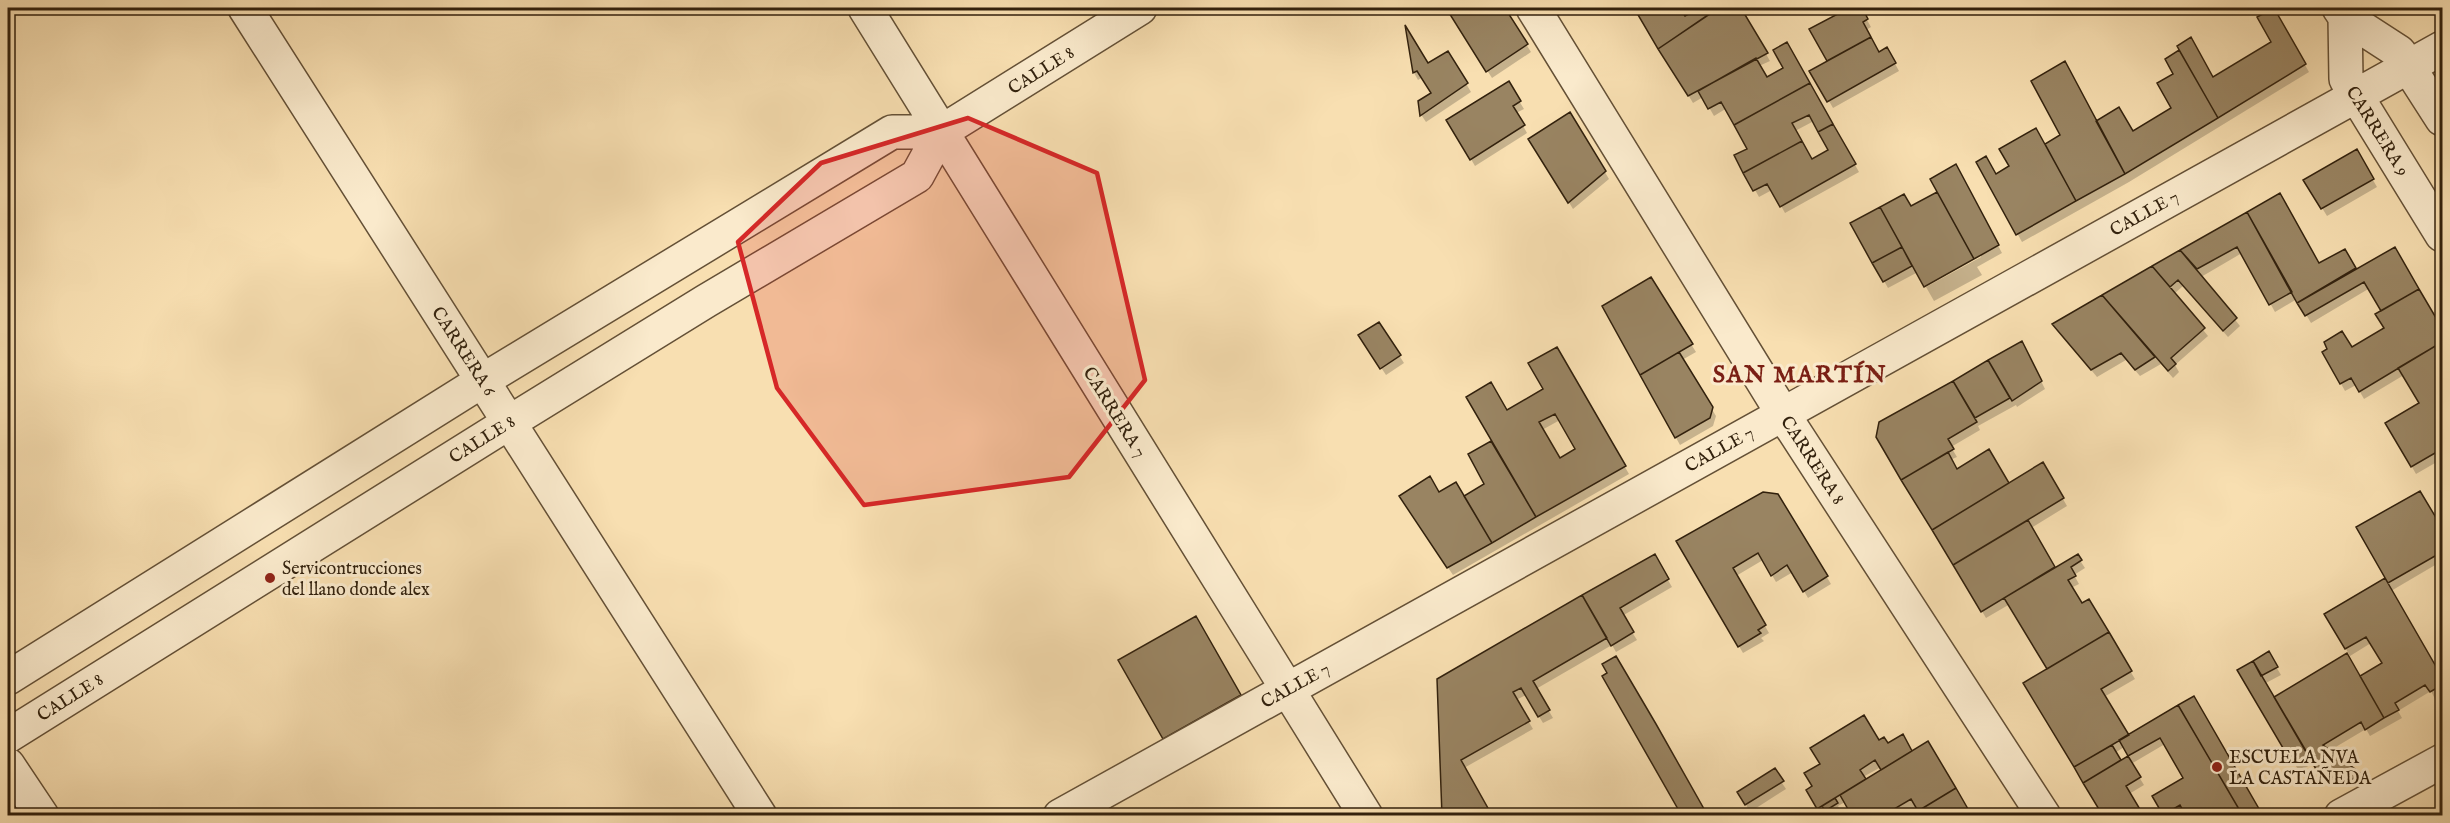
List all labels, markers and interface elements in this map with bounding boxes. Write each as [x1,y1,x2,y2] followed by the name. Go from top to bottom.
[1004,42,1079,101] street label: CALLE 8
[2340,82,2414,181] street label: CARRERA 9
[2106,186,2183,243] street label: CALLE 7
[425,303,500,401] street label: CARRERA 6
[1713,360,1887,391] district label: SAN MARTÍN
[1077,363,1151,462] street label: CARRERA 7
[445,411,520,470] street label: CALLE 8
[1774,412,1849,510] street label: CARRERA 8
[1681,422,1758,479] street label: CALLE 7
[282,558,430,602] place label: Servicontrucciones del llano donde alex
[263,571,277,585] marker: Servicontrucciones del llano donde alex
[1257,658,1334,715] street label: CALLE 7
[33,669,108,728] street label: CALLE 8
[2229,747,2372,791] place label: ESCUELA NVA LA CASTAÑEDA
[2210,760,2224,774] marker: ESCUELA NVA LA CASTAÑEDA

